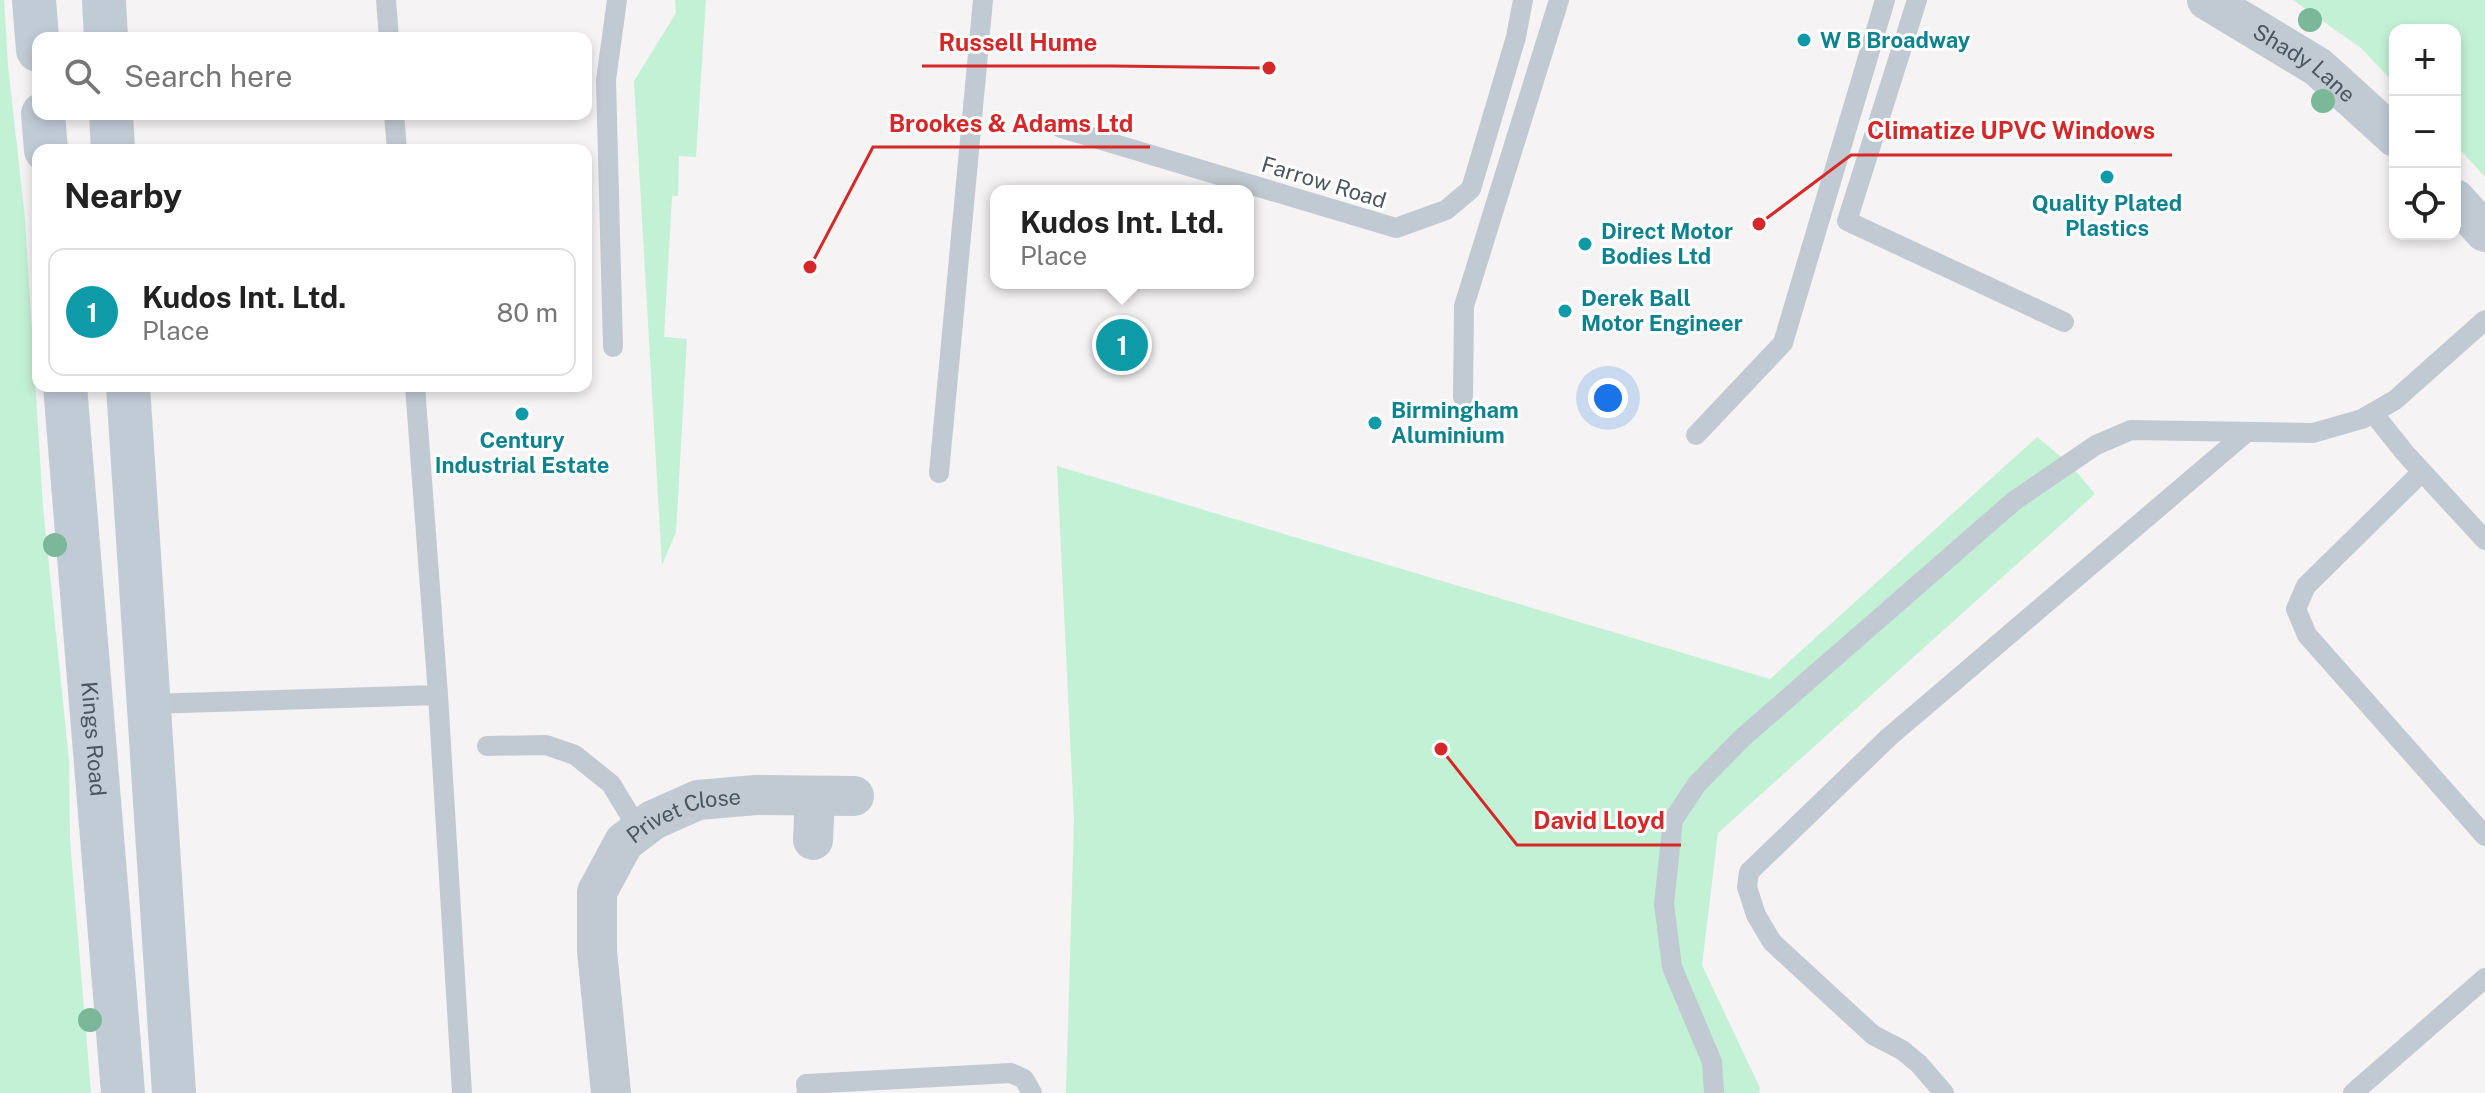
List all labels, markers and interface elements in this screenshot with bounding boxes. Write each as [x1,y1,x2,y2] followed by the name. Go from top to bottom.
[922,18,1113,66] callout: Russell Hume
[2248,18,2361,108] street label: Shady Lane
[2389,24,2461,240] map controls
[2389,24,2461,96] button: +
[1820,27,1971,53] place label: W B Broadway
[939,28,1097,56] text: Russell Hume
[1795,31,1813,49] marker: W B Broadway
[32,32,592,120] search box
[60,54,104,98] icon: search
[124,58,292,94] text: Search here
[2389,96,2461,168] button: −
[873,99,1150,147] callout: Brookes & Adams Ltd
[1851,107,2172,155] callout: Climatize UPVC Windows
[889,109,1133,137] text: Brookes & Adams Ltd
[1867,116,2155,144] text: Climatize UPVC Windows
[1259,151,1389,213] street label: Farrow Road
[2098,168,2116,186] marker: Quality Plated Plastics
[2389,168,2461,240] button: locate
[64,176,182,216] text: Nearby
[990,185,1254,289] popup
[2032,190,2182,241] place label: Quality Plated Plastics
[1020,204,1224,240] text: Kudos Int. Ltd.
[1601,218,1733,269] place label: Direct Motor Bodies Ltd
[1576,235,1594,253] marker: Direct Motor Bodies Ltd
[1020,240,1087,271] text: Place
[142,279,346,315] text: Kudos Int. Ltd.
[1581,285,1743,336] place label: Derek Ball Motor Engineer
[86,297,98,328] text: 1
[497,297,558,328] text: 80 m
[1556,302,1574,320] marker: Derek Ball Motor Engineer
[142,315,209,346] text: Place
[1096,315,1148,375] pin: 1
[1588,378,1628,418] your location
[1391,397,1519,448] place label: Birmingham Aluminium
[513,405,531,423] marker: Century Industrial Estate
[1366,414,1384,432] marker: Birmingham Aluminium
[435,427,609,478] place label: Century Industrial Estate
[76,680,112,797] street label: Kings Road
[621,783,742,848] street label: Privet Close
[1517,797,1681,845] callout: David Lloyd
[1533,806,1665,834] text: David Lloyd

